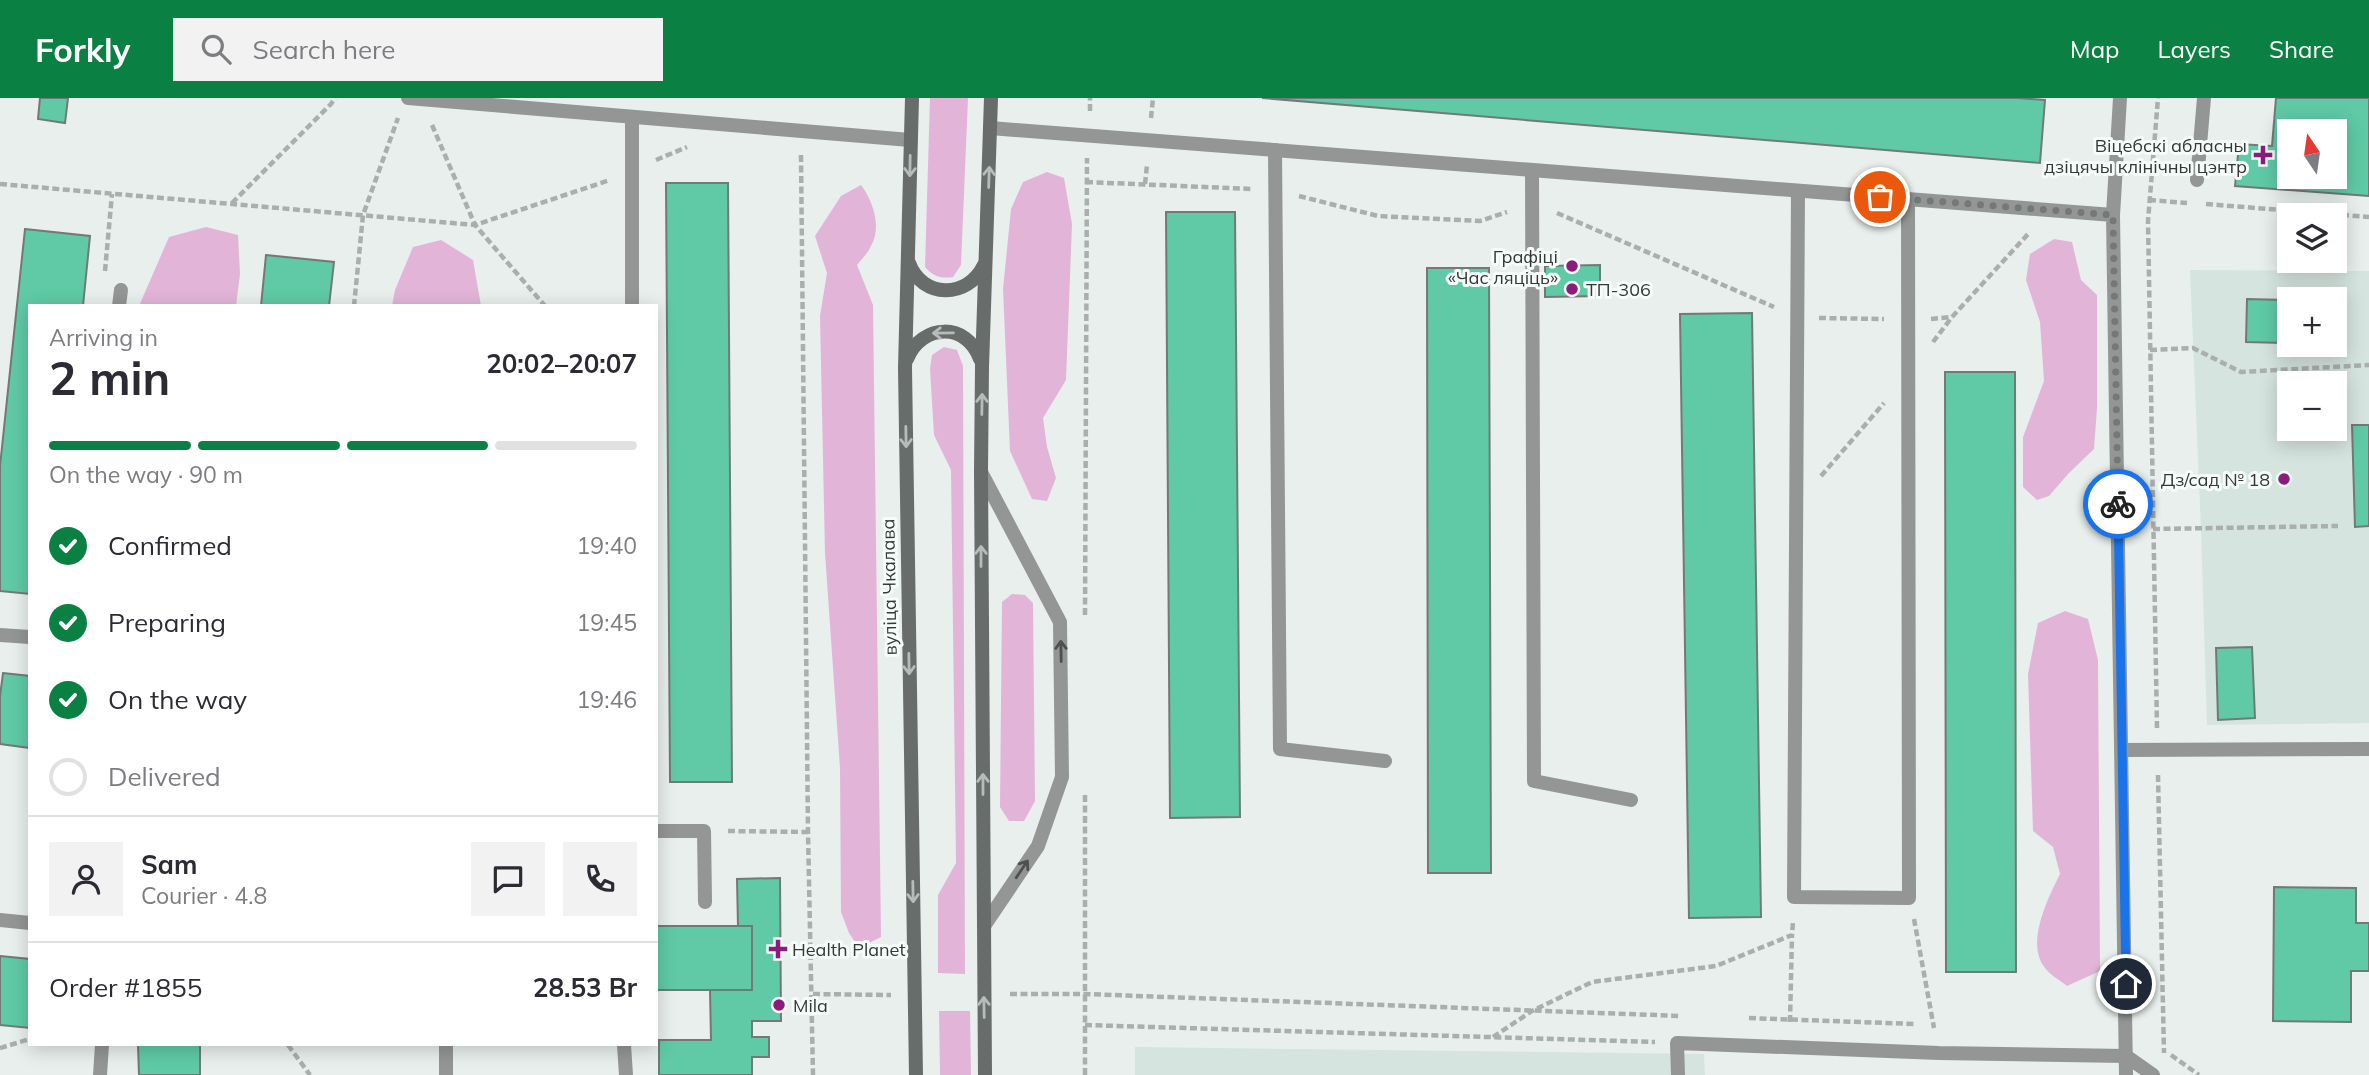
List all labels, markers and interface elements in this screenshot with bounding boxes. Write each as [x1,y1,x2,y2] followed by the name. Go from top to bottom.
[173,18,663,81] search box
[35,29,131,70] text: Forkly
[197,30,235,68] icon: search
[253,33,395,66] text: Search here
[2070,34,2119,64] text: Map
[2157,34,2231,64] text: Layers
[2269,34,2334,64] text: Share
[2277,119,2347,189] north arrow
[2277,119,2347,441] map controls
[2044,134,2247,178] place label: Віцебскі абласны дзіцячы клінічны цэнтр
[2253,145,2273,165] marker: Віцебскі абласны дзіцячы клінічны цэнтр
[903,154,916,177] one-way arrow
[982,165,995,188] one-way arrow
[1850,167,1910,227] pin
[1861,178,1899,216] icon: bag
[2277,203,2347,273] button: layers
[1448,245,1558,289] place label: Графіці «Час ляціць»
[1564,258,1580,274] marker: Графіці «Час ляціць»
[1586,278,1651,301] place label: ТП-306
[1564,281,1580,297] marker: ТП-306
[2277,287,2347,357] button: +
[49,323,158,352] text: Arriving in
[932,327,955,340] one-way arrow
[486,347,637,380] text: 20:02–20:07
[49,349,170,407] text: 2 min
[2277,371,2347,441] button: −
[975,393,989,416] one-way arrow
[899,425,913,448] one-way arrow
[49,460,243,489] text: On the way · 90 m
[2161,468,2270,491] place label: Дз/сад № 18
[2083,469,2153,539] courier
[2276,471,2292,487] marker: Дз/сад № 18
[2099,485,2137,523] icon: bike
[876,518,902,656] street label: вуліца Чкалава
[49,527,87,565] icon: check
[108,529,232,562] text: Confirmed
[577,531,637,560] text: 19:40
[975,545,988,568] one-way arrow
[49,604,87,642] icon: check
[108,606,226,639] text: Preparing
[577,608,637,637] text: 19:45
[1054,640,1068,663] one-way arrow
[903,652,916,675] one-way arrow
[49,681,87,719] icon: check
[108,683,247,716] text: On the way
[577,685,637,714] text: 19:46
[108,760,221,793] text: Delivered
[976,773,990,796] one-way arrow
[49,842,123,916] button: person
[471,842,545,916] button: chat
[563,842,637,916] button: phone
[141,848,197,881] text: Sam
[1015,860,1029,879] one-way arrow
[906,880,919,903] one-way arrow
[141,881,267,910] text: Courier · 4.8
[792,938,906,961] place label: Health Planet
[770,941,786,957] marker: Health Planet
[2096,954,2156,1014] pin
[2107,965,2145,1003] icon: home
[49,971,202,1004] text: Order #1855
[533,971,637,1004] text: 28.53 Br
[793,994,828,1017] place label: Mila
[977,996,991,1019] one-way arrow
[771,997,787,1013] marker: Mila

